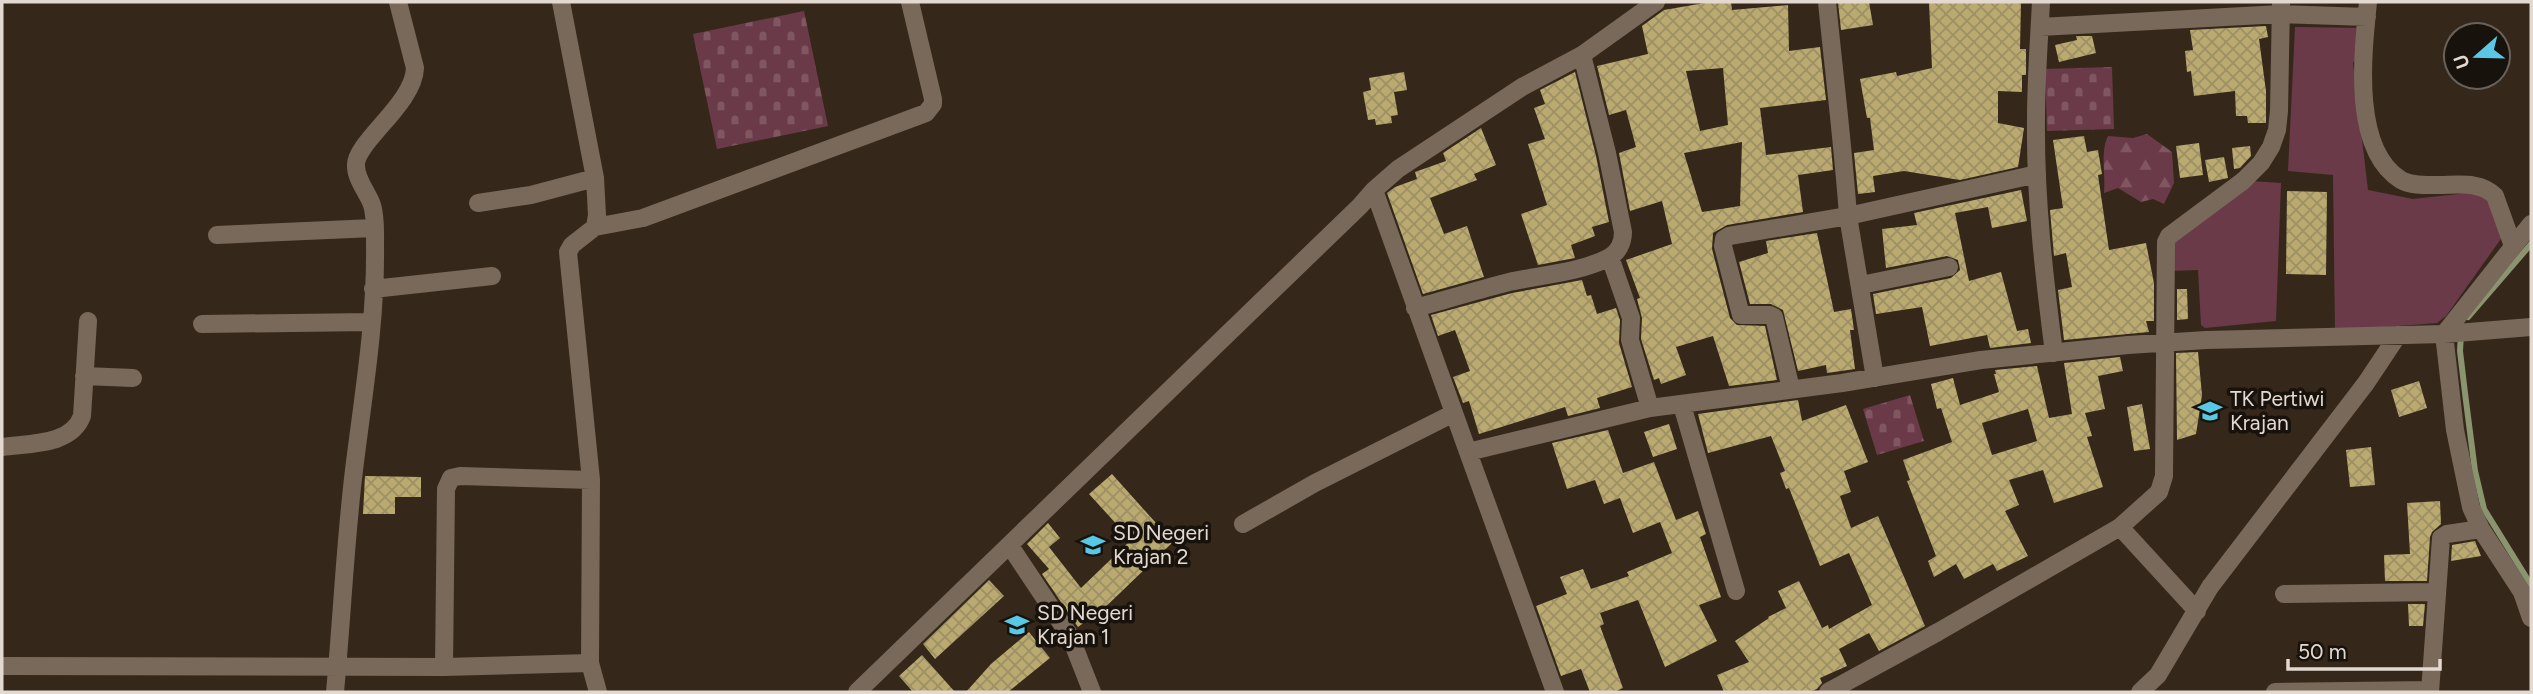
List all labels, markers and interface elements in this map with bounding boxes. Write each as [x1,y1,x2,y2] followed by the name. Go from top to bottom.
[2442,21,2512,91] north arrow
[2448,51,2475,72] text: U
[2230,386,2324,435] place label: TK Pertiwi Krajan
[2196,397,2224,425] school or university icon: TK Pertiwi Krajan
[1113,520,1209,569] place label: SD Negeri Krajan 2
[1079,531,1107,559] school or university icon: SD Negeri Krajan 2
[1037,600,1133,649] place label: SD Negeri Krajan 1
[1003,611,1031,639] school or university icon: SD Negeri Krajan 1
[2288,628,2440,672] scale bar
[2298,639,2347,664] text: 50 m

